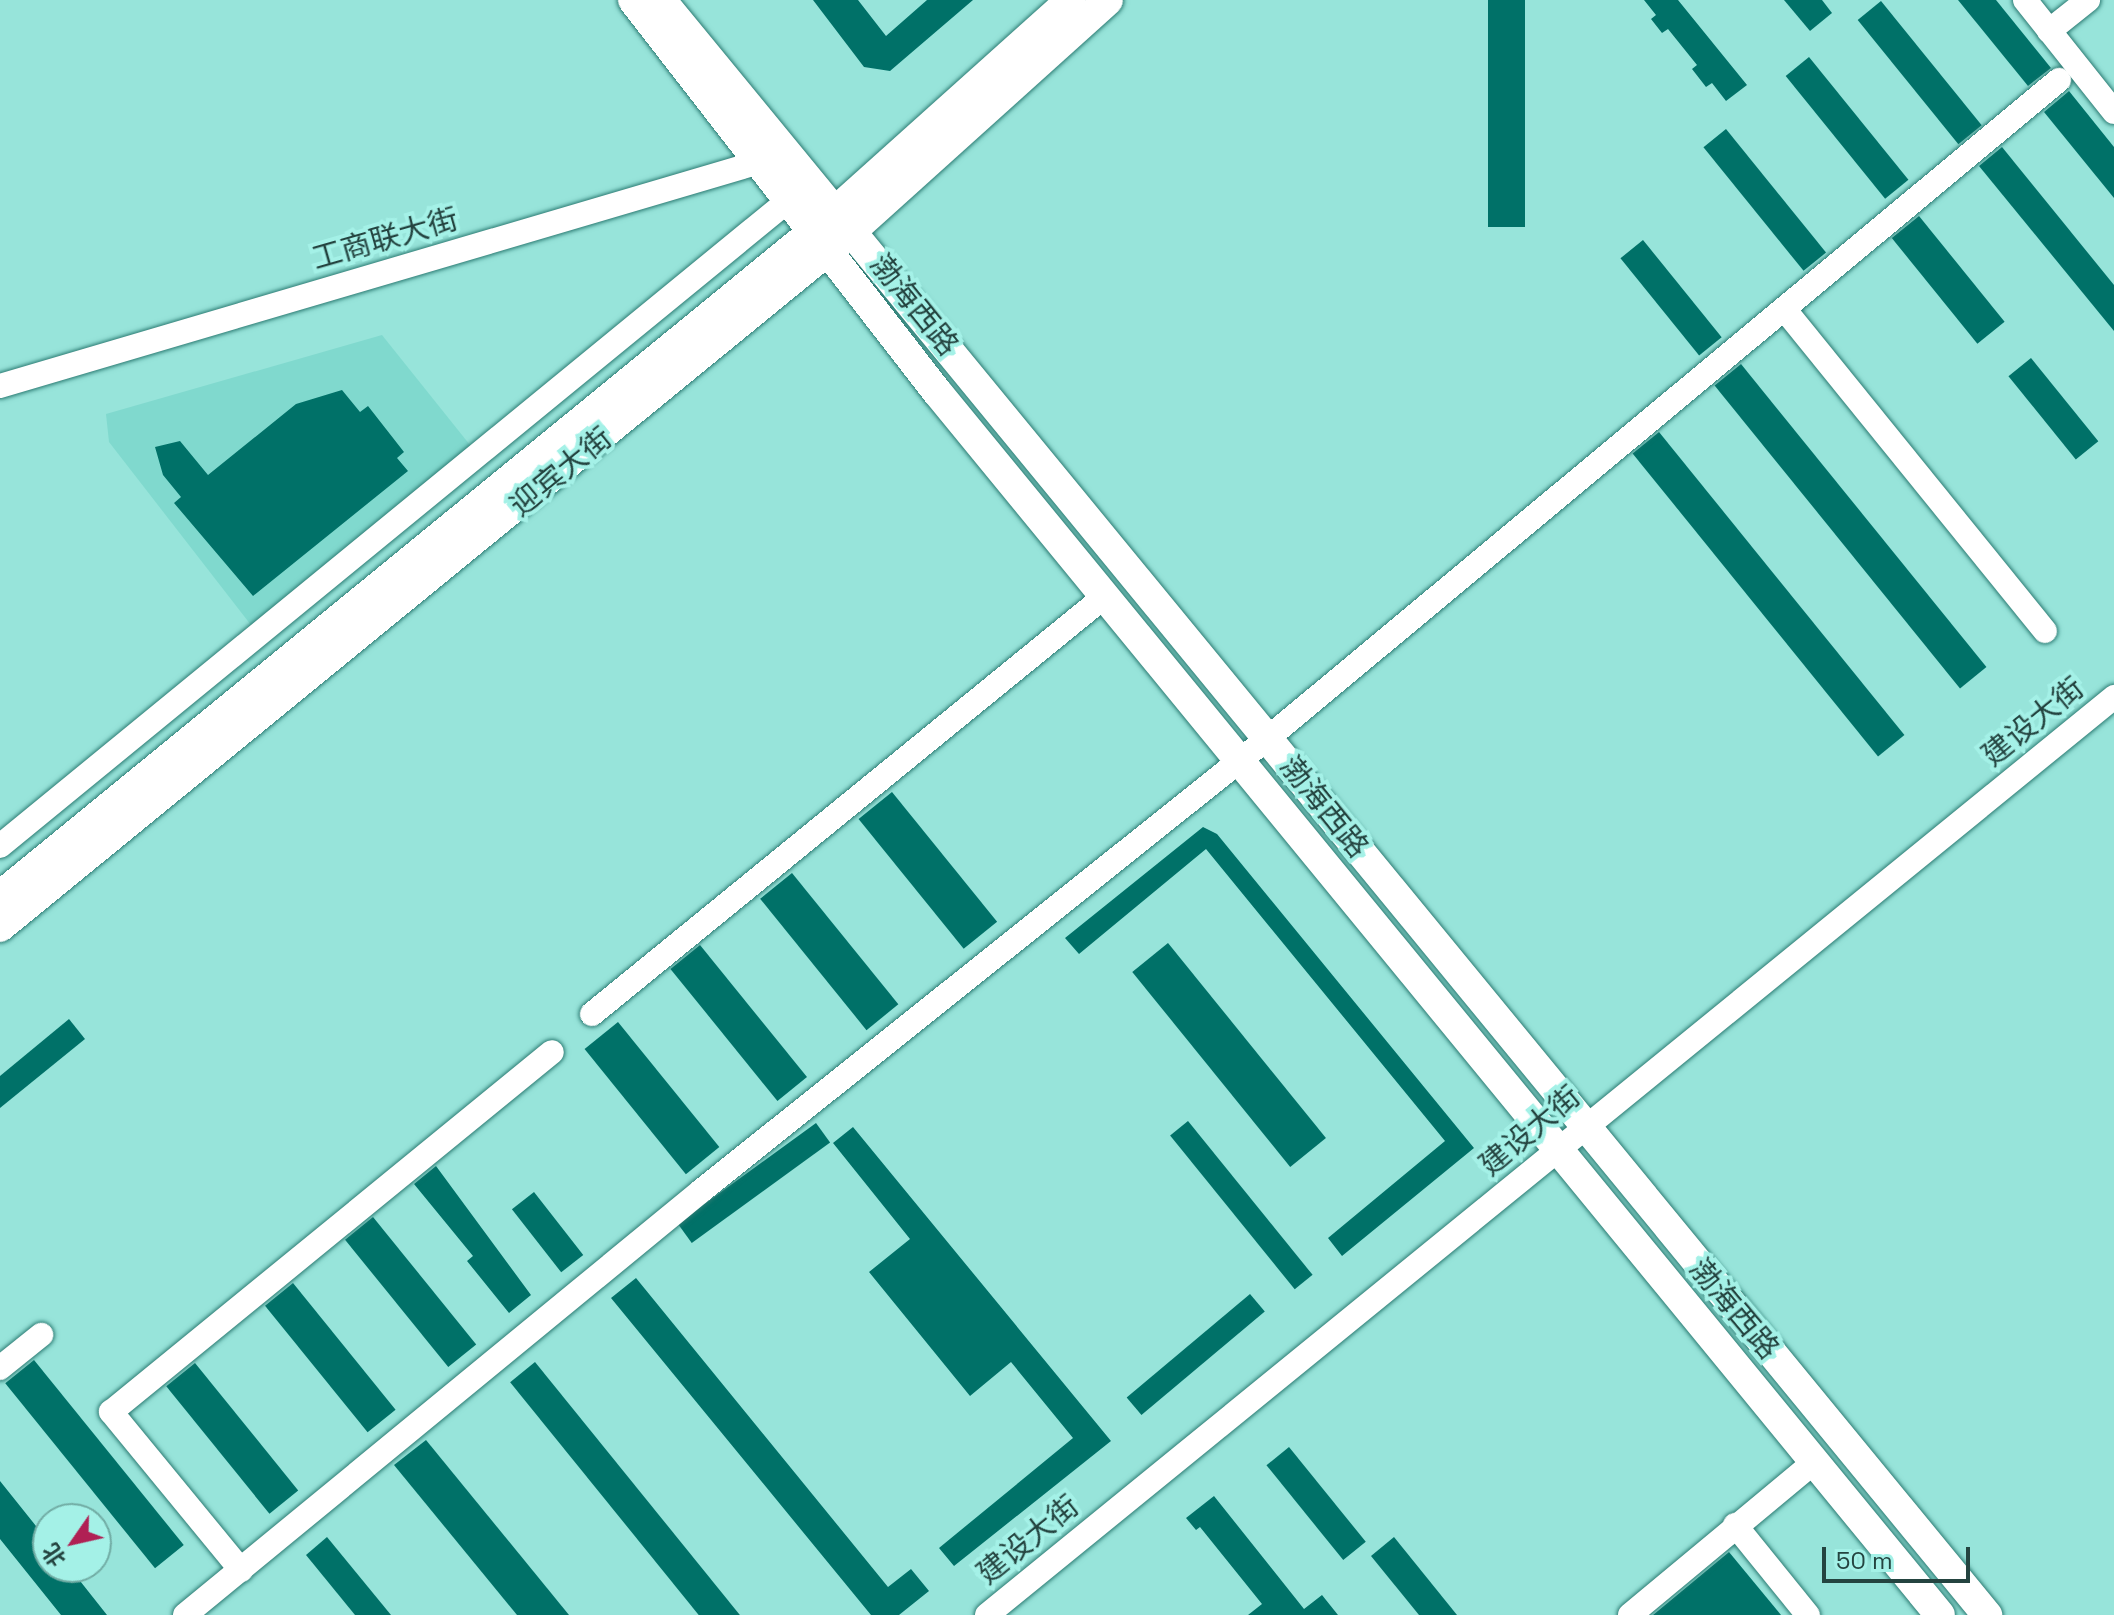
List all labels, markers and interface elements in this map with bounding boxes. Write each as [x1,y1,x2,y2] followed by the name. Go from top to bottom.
[308,201,462,277] street label: 工商联大街
[862,247,966,363] street label: 渤海西路
[503,420,619,524] street label: 迎宾大街
[1975,670,2091,774] street label: 建设大街
[1272,749,1376,865] street label: 渤海西路
[1472,1079,1588,1183] street label: 建设大街
[1682,1251,1786,1367] street label: 渤海西路
[970,1488,1086,1592] street label: 建设大街
[32,1503,112,1583] north arrow
[1826,1531,1974,1581] scale bar
[36,1538,72,1572] text: 北
[1836,1545,1893,1576] text: 50 m

